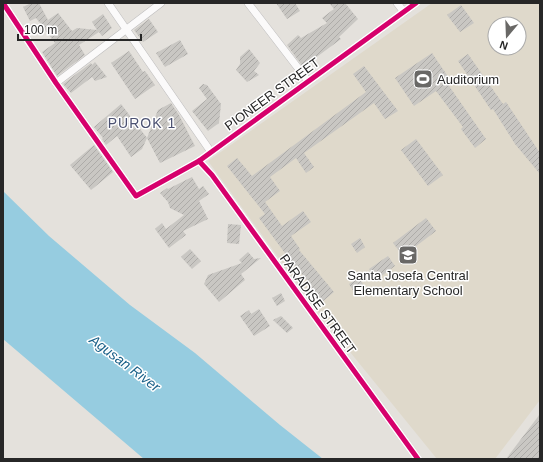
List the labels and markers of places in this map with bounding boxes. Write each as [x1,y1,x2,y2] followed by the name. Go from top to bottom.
[412,68,434,90] sports icon: Auditorium
[437,72,499,87] place label: Auditorium
[397,244,419,266] school or university icon: Santa Josefa Central Elementary School
[347,268,469,298] place label: Santa Josefa Central Elementary School

